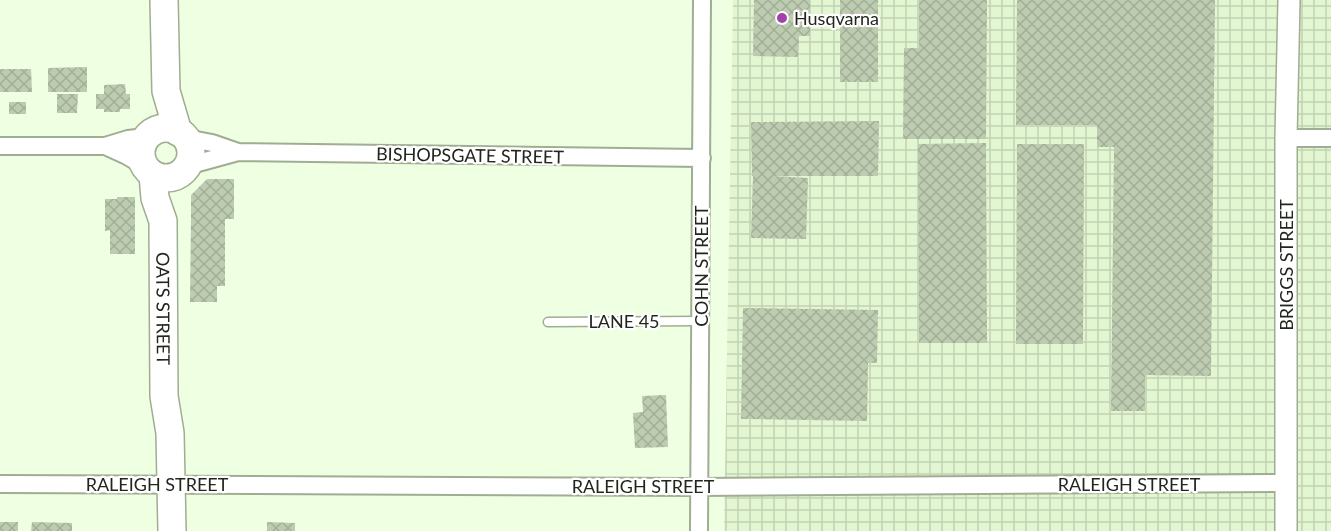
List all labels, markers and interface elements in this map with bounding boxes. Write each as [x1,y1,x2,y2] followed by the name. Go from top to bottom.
[794,7,879,29] place label: Husqvarna
[775,11,789,25] marker: Husqvarna
[376,142,564,168] street label: BISHOPSGATE STREET
[1275,199,1297,331] street label: BRIGGS STREET
[690,205,712,327] street label: COHN STREET
[152,252,175,366] street label: OATS STREET
[588,310,660,332] street label: LANE 45
[86,473,229,495] street label: RALEIGH STREET
[1058,473,1201,495] street label: RALEIGH STREET
[572,475,715,497] street label: RALEIGH STREET

